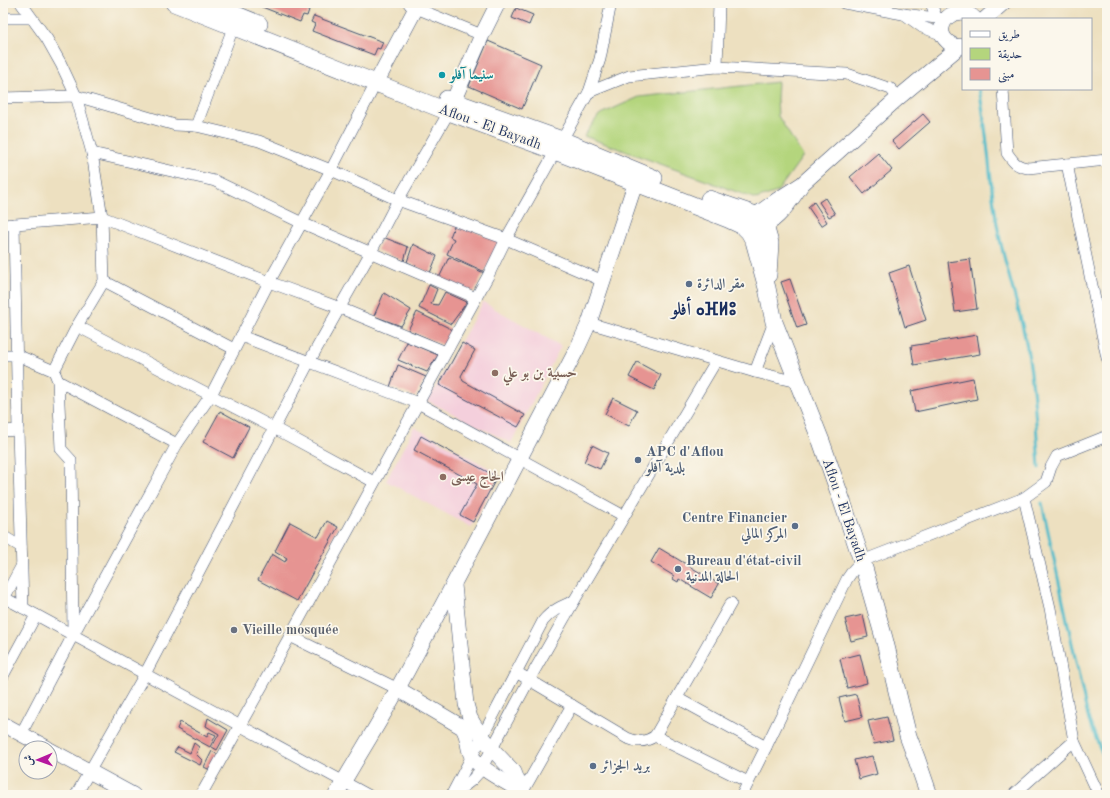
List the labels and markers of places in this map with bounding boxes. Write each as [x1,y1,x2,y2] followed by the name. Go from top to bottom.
[448,66,494,84] place label: سنيما آفلو
[437,70,447,80] marker: سنيما آفلو
[697,277,745,293] place label: مقر الدائرة
[684,279,694,289] marker: مقر الدائرة
[502,366,577,386] place label: حسبية بن بو علي
[490,368,500,378] marker: حسبية بن بو علي
[644,445,724,477] place label: APC d'Aflou بلدية آفلو
[633,455,643,465] marker: APC d'Aflou بلدية آفلو
[451,470,504,489] place label: الحاج عيسى
[438,472,448,482] marker: الحاج عيسى
[682,511,787,545] place label: Centre Financier المركز المالي
[790,521,800,531] marker: Centre Financier المركز المالي
[686,554,802,584] place label: Bureau d'état-civil الحالة المدنية
[673,564,683,574] marker: Bureau d'état-civil الحالة المدنية
[242,623,339,637] place label: Vieille mosquée
[229,625,239,635] marker: Vieille mosquée
[599,759,650,775] place label: بريد الجزائر
[588,761,598,771] marker: بريد الجزائر

